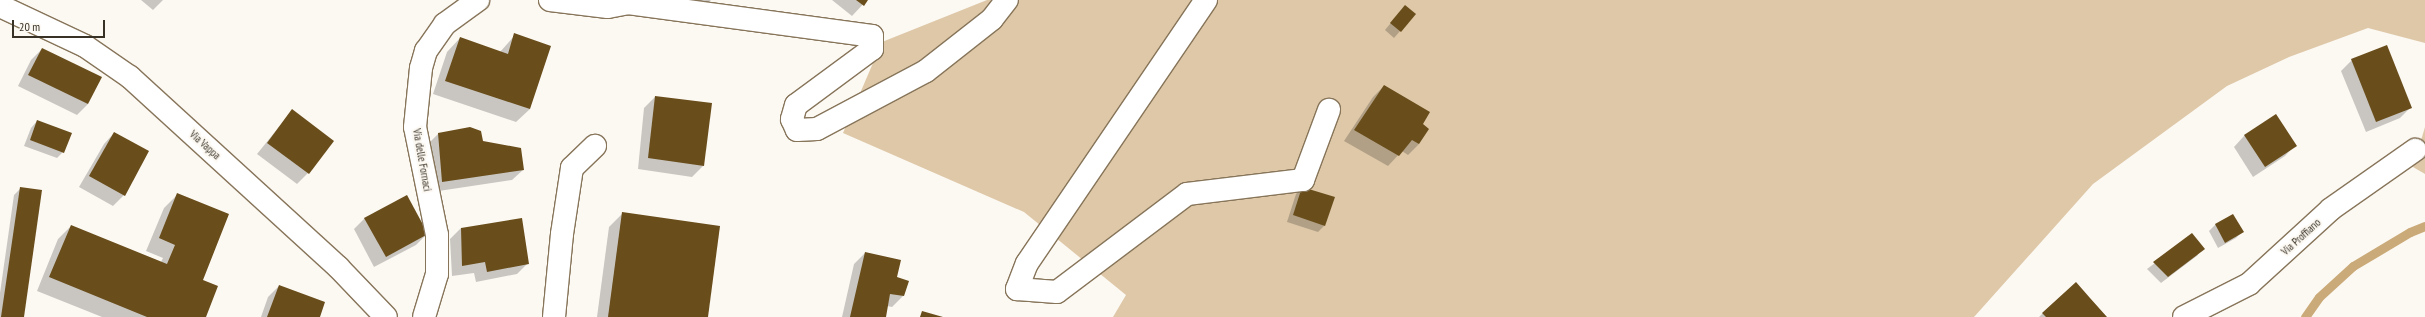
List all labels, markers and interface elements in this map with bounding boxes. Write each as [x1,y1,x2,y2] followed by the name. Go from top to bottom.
[14,12,107,38] scale bar
[19,19,40,34] text: 20 m
[187,128,223,162] street label: Via Vappa
[410,128,434,192] street label: Via delle Fornaci
[2279,216,2323,258] street label: Via Proffiano

